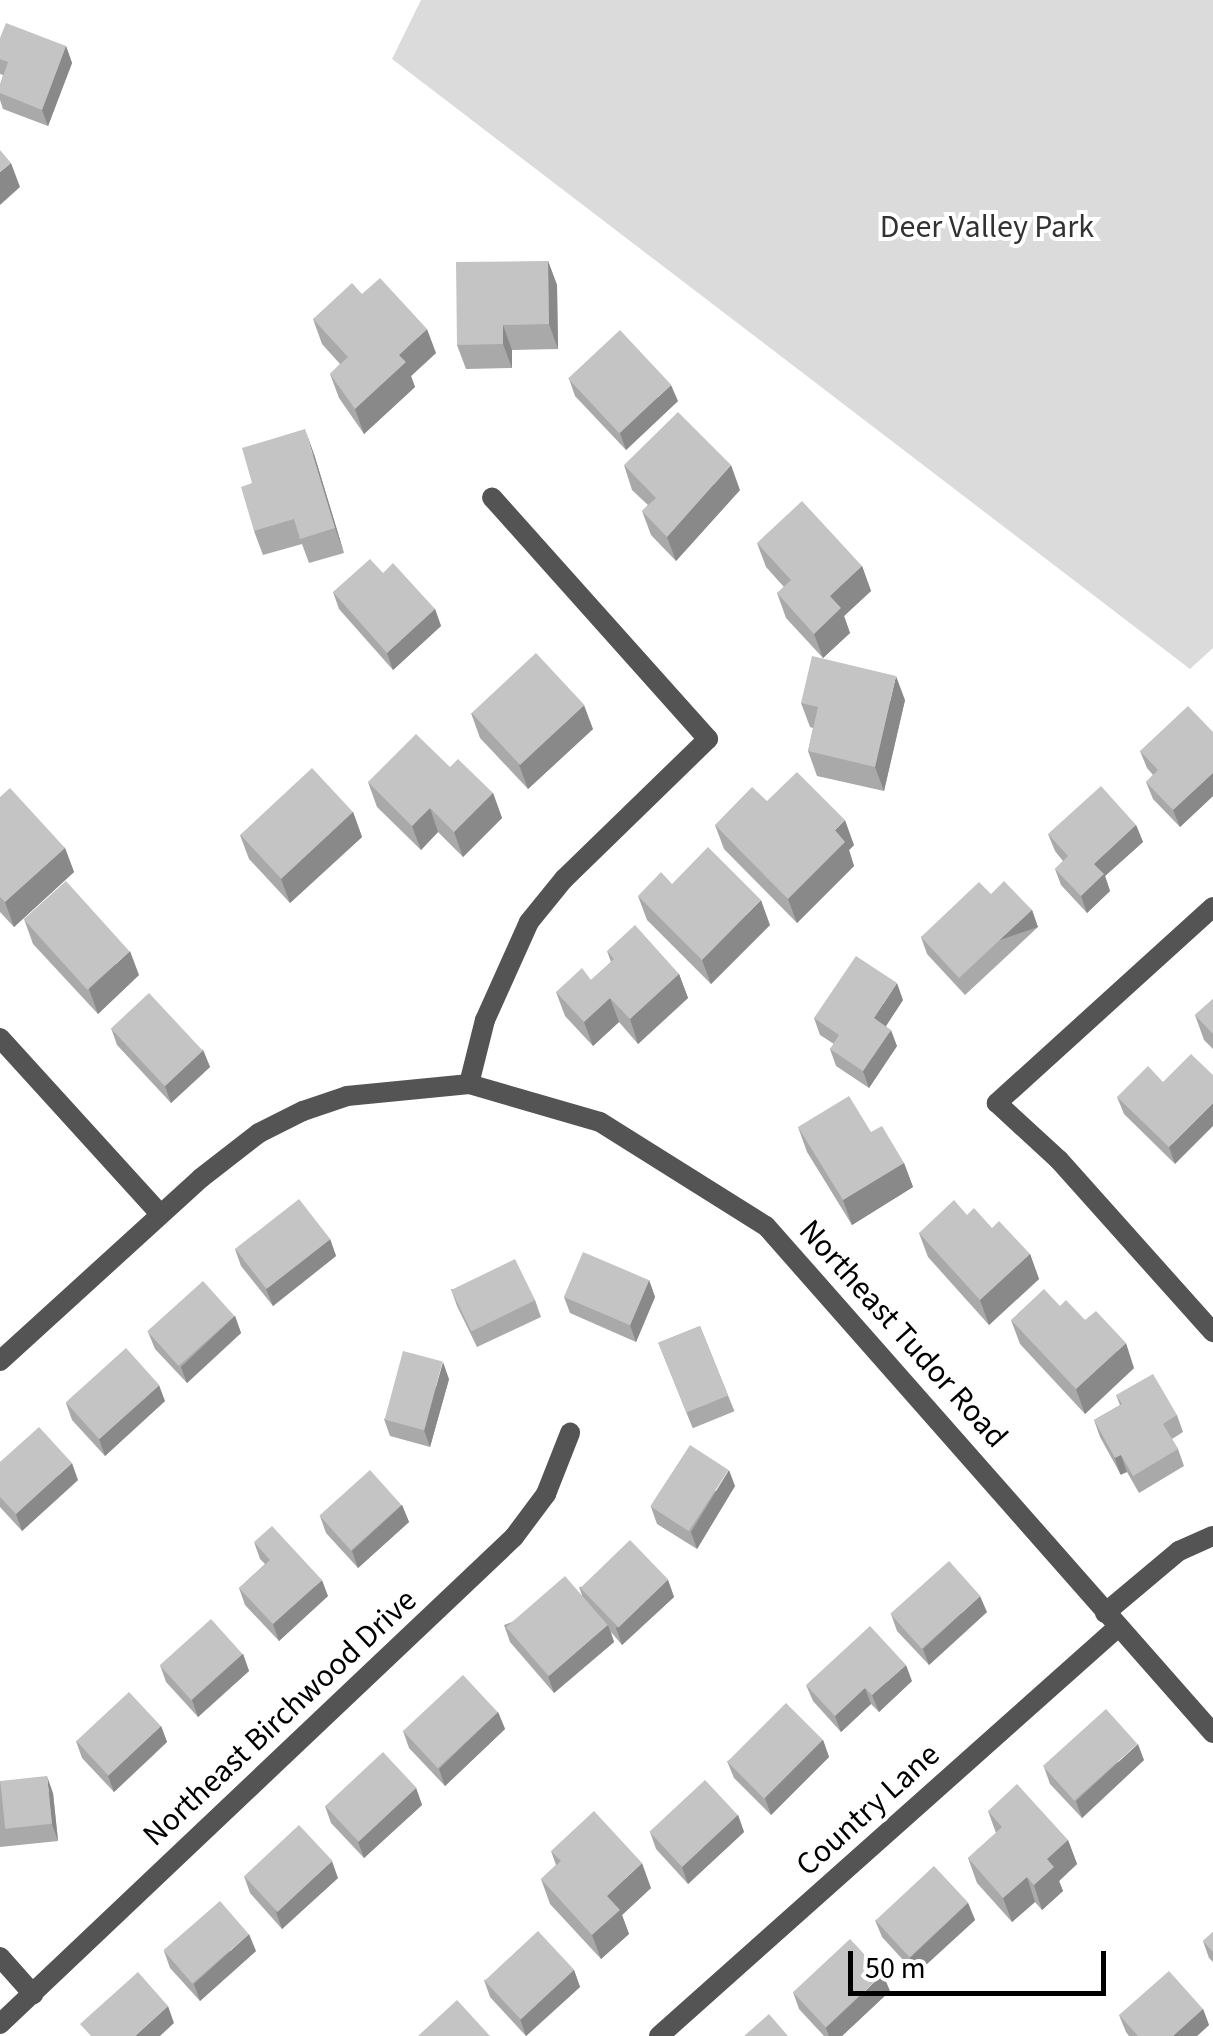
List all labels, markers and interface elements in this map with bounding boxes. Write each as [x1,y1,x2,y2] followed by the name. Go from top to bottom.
[880,208,1094,246] park label: Deer Valley Park
[791,1212,1015,1456] street label: Northeast Tudor Road
[135,1581,425,1855] street label: Northeast Birchwood Drive
[788,1736,948,1884] street label: Country Lane
[853,1931,1110,1993] scale bar
[865,1947,926,1990] text: 50 m

